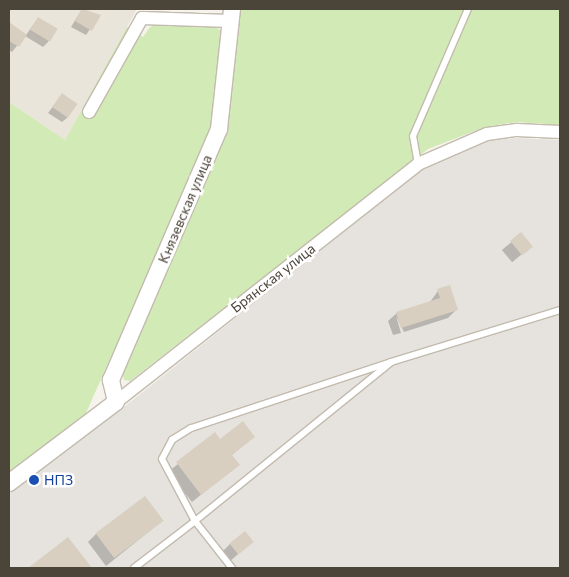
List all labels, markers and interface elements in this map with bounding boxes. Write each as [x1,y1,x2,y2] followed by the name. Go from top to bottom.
[155,152,215,266] street label: Князевская улица
[228,240,318,316] street label: Брянская улица
[44,472,73,488] place label: НПЗ
[28,474,40,486] marker: НПЗ

